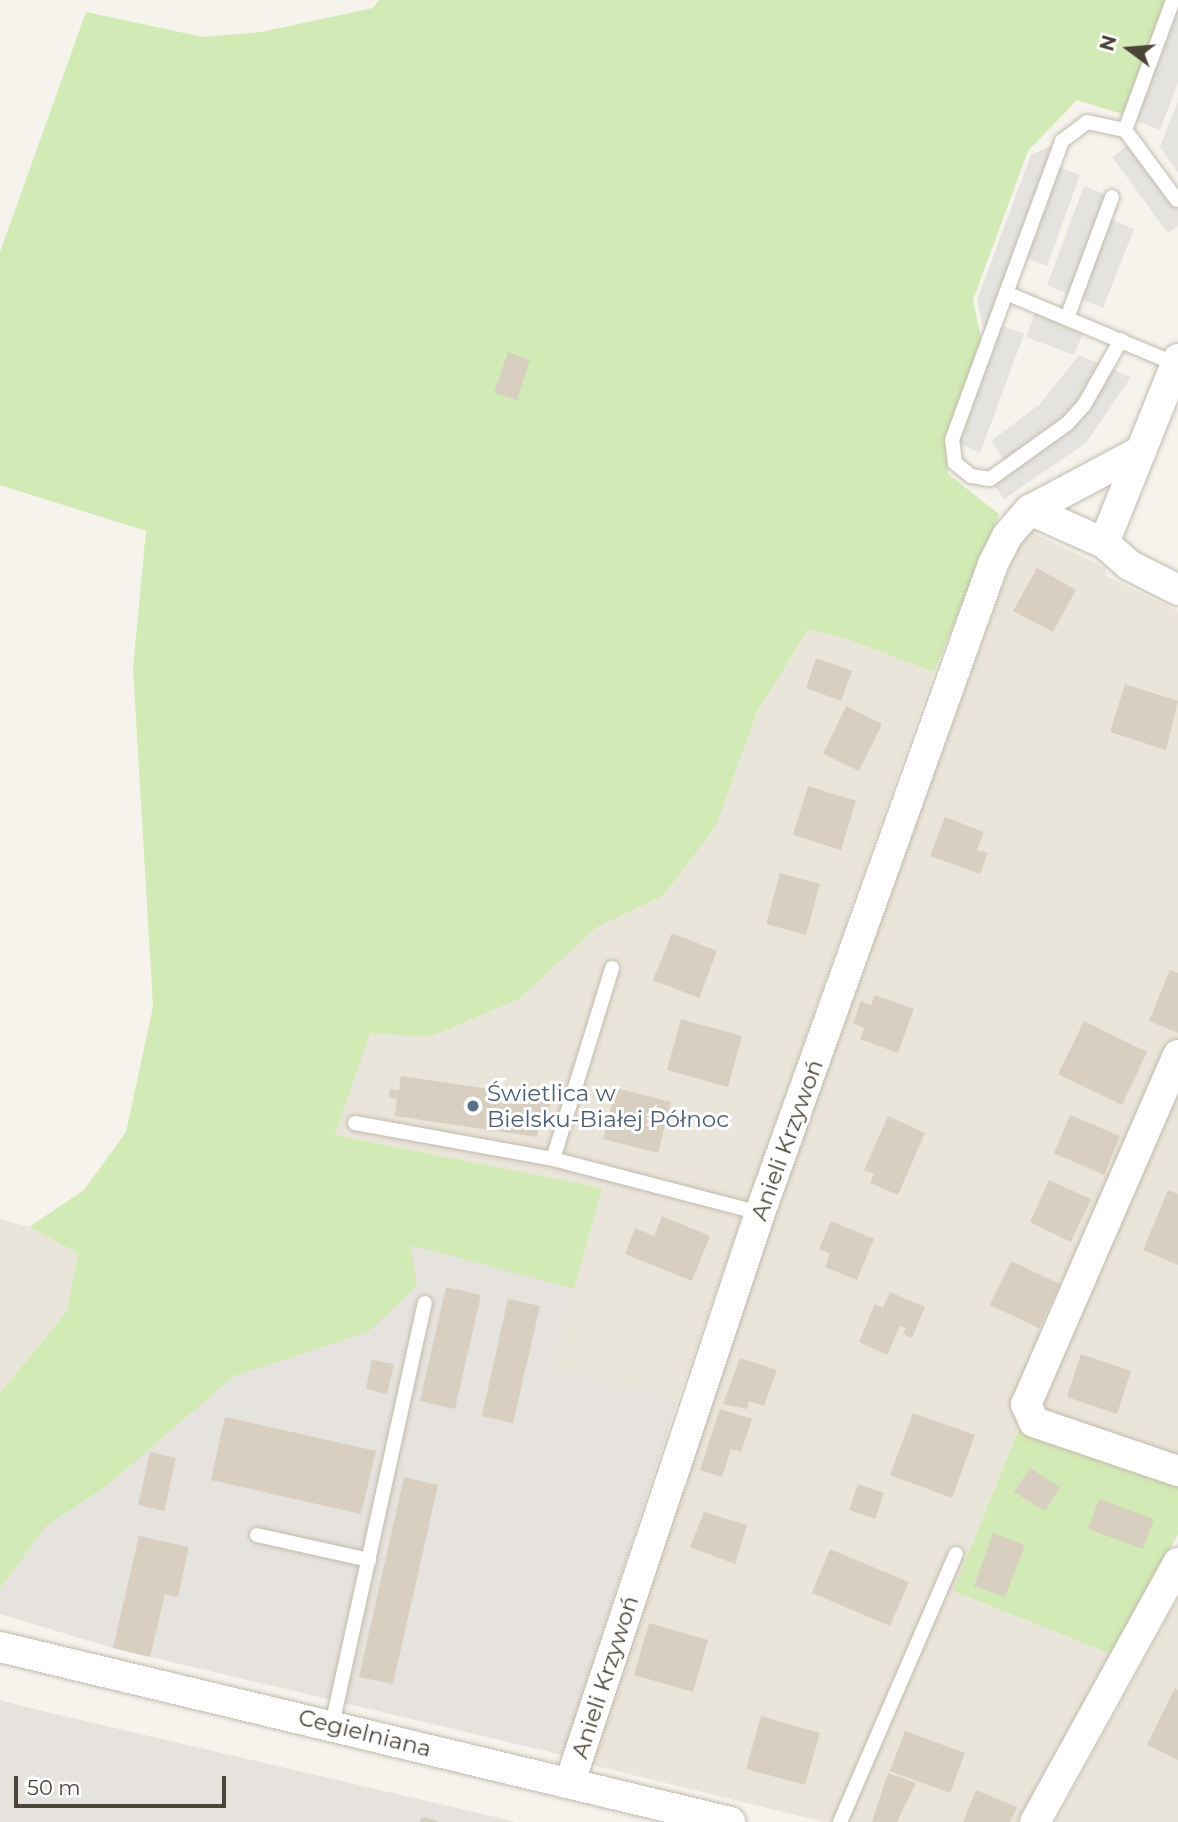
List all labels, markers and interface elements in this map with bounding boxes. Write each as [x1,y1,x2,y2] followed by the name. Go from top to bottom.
[1094,14,1164,84] north arrow
[1095,33,1122,54] text: N
[745,1056,829,1224] street label: Anieli Krzywoń
[487,1079,729,1133] place label: Świetlica w Bielsku-Białej Północ
[465,1098,481,1114] marker: Świetlica w Bielsku-Białej Północ
[566,1592,644,1762] street label: Anieli Krzywoń
[296,1703,434,1763] street label: Cegielniana
[18,1762,229,1806] scale bar
[27,1775,81,1800] text: 50 m

